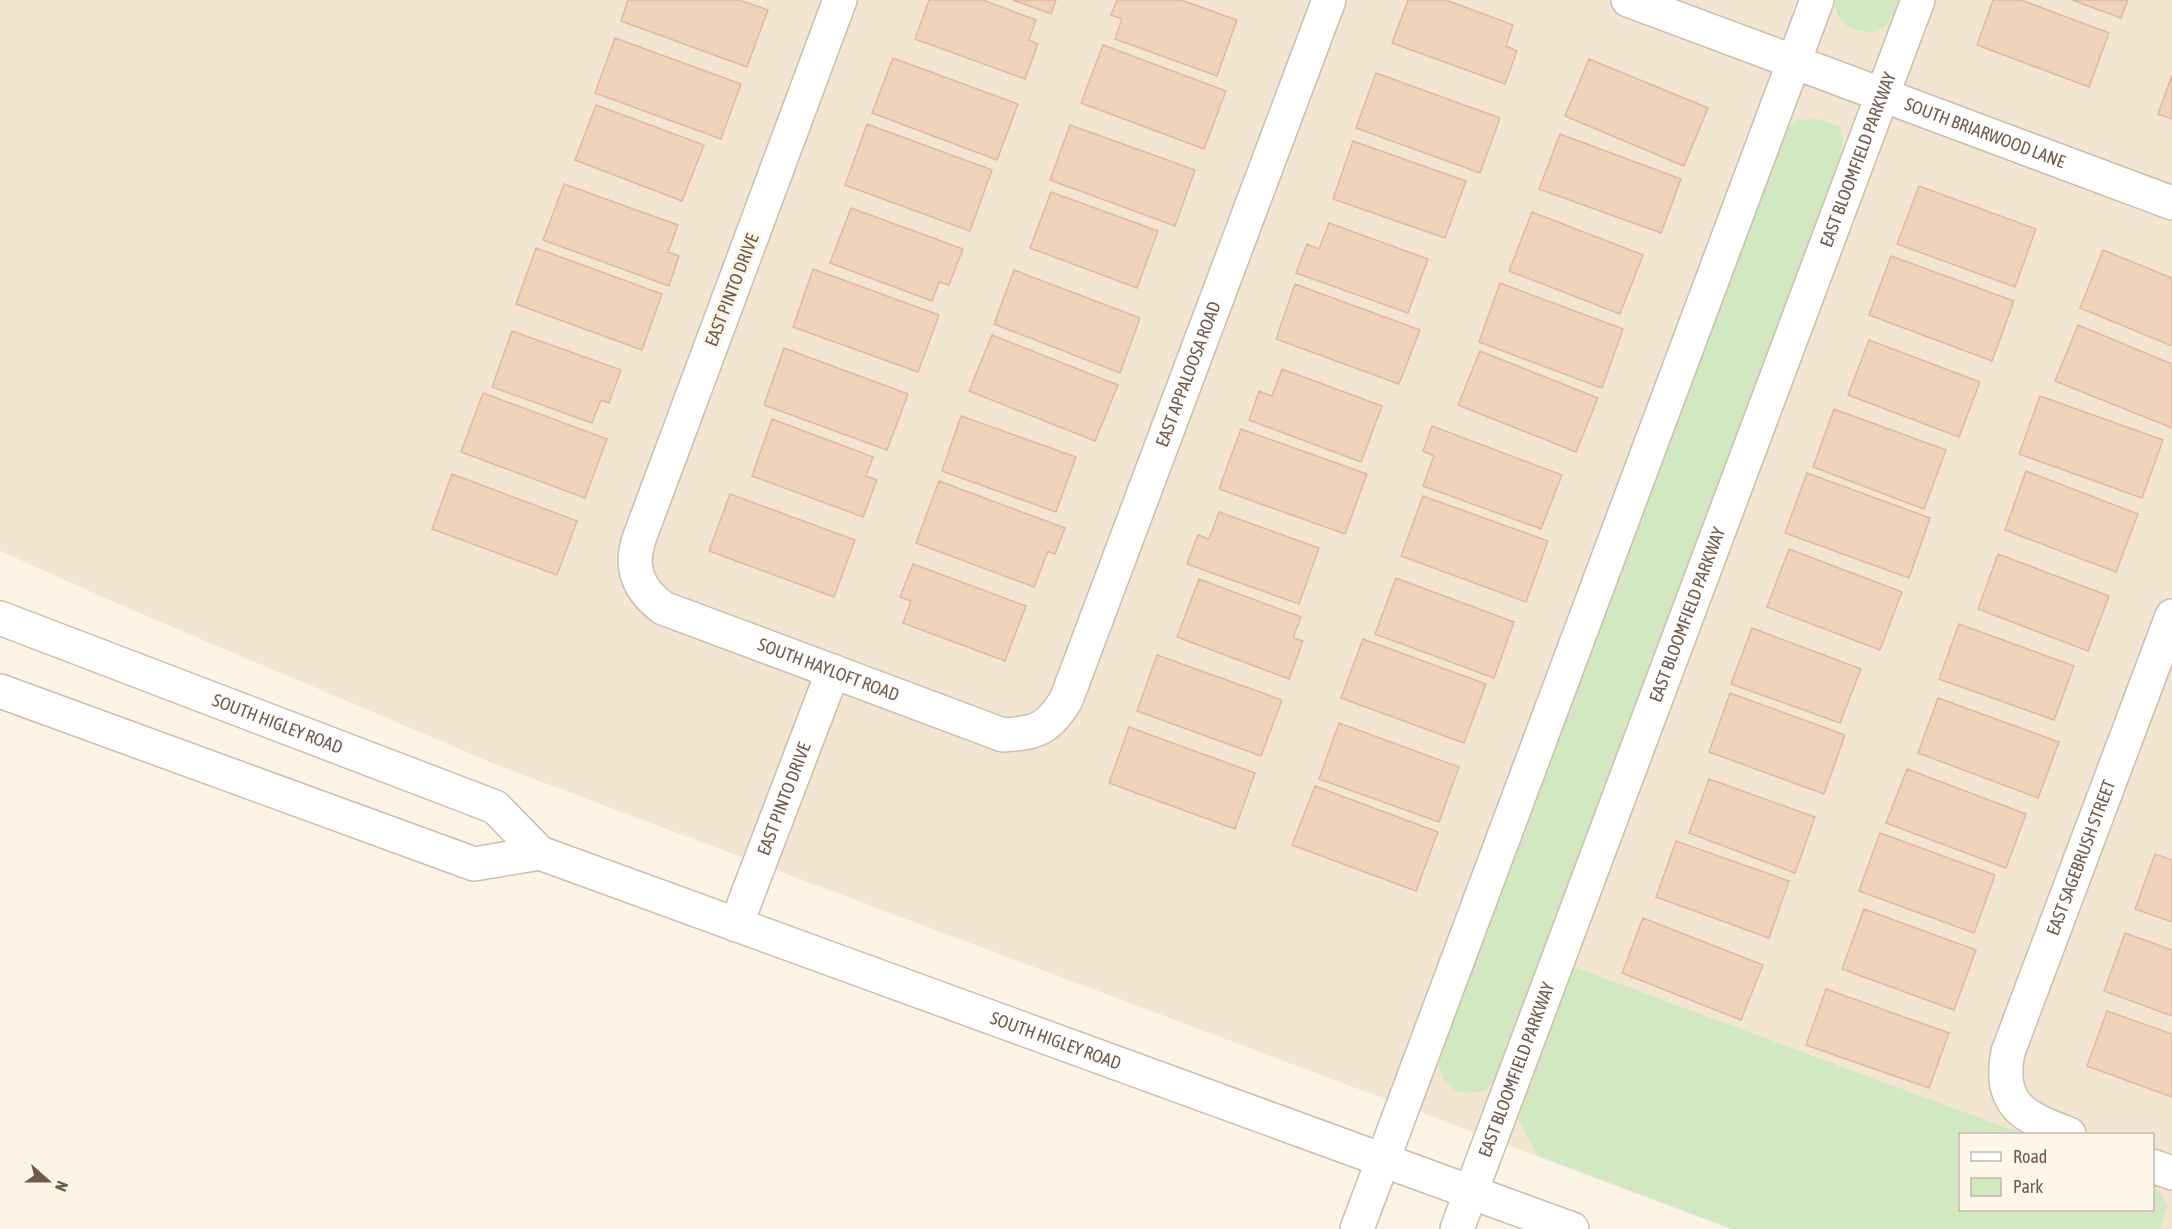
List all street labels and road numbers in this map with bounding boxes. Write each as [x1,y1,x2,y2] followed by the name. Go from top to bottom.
[1815,69,1900,250] street label: EAST BLOOMFIELD PARKWAY
[1902,93,2069,172] street label: SOUTH BRIARWOOD LANE
[700,230,763,349] street label: EAST PINTO DRIVE
[1151,298,1225,450] street label: EAST APPALOOSA ROAD
[1645,524,1729,705] street label: EAST BLOOMFIELD PARKWAY
[755,633,902,705] street label: SOUTH HAYLOFT ROAD
[210,689,346,758] street label: SOUTH HIGLEY ROAD
[753,739,815,858] street label: EAST PINTO DRIVE
[2042,777,2119,938] street label: EAST SAGEBRUSH STREET
[1474,979,1559,1160] street label: EAST BLOOMFIELD PARKWAY
[988,1007,1124,1074] street label: SOUTH HIGLEY ROAD

